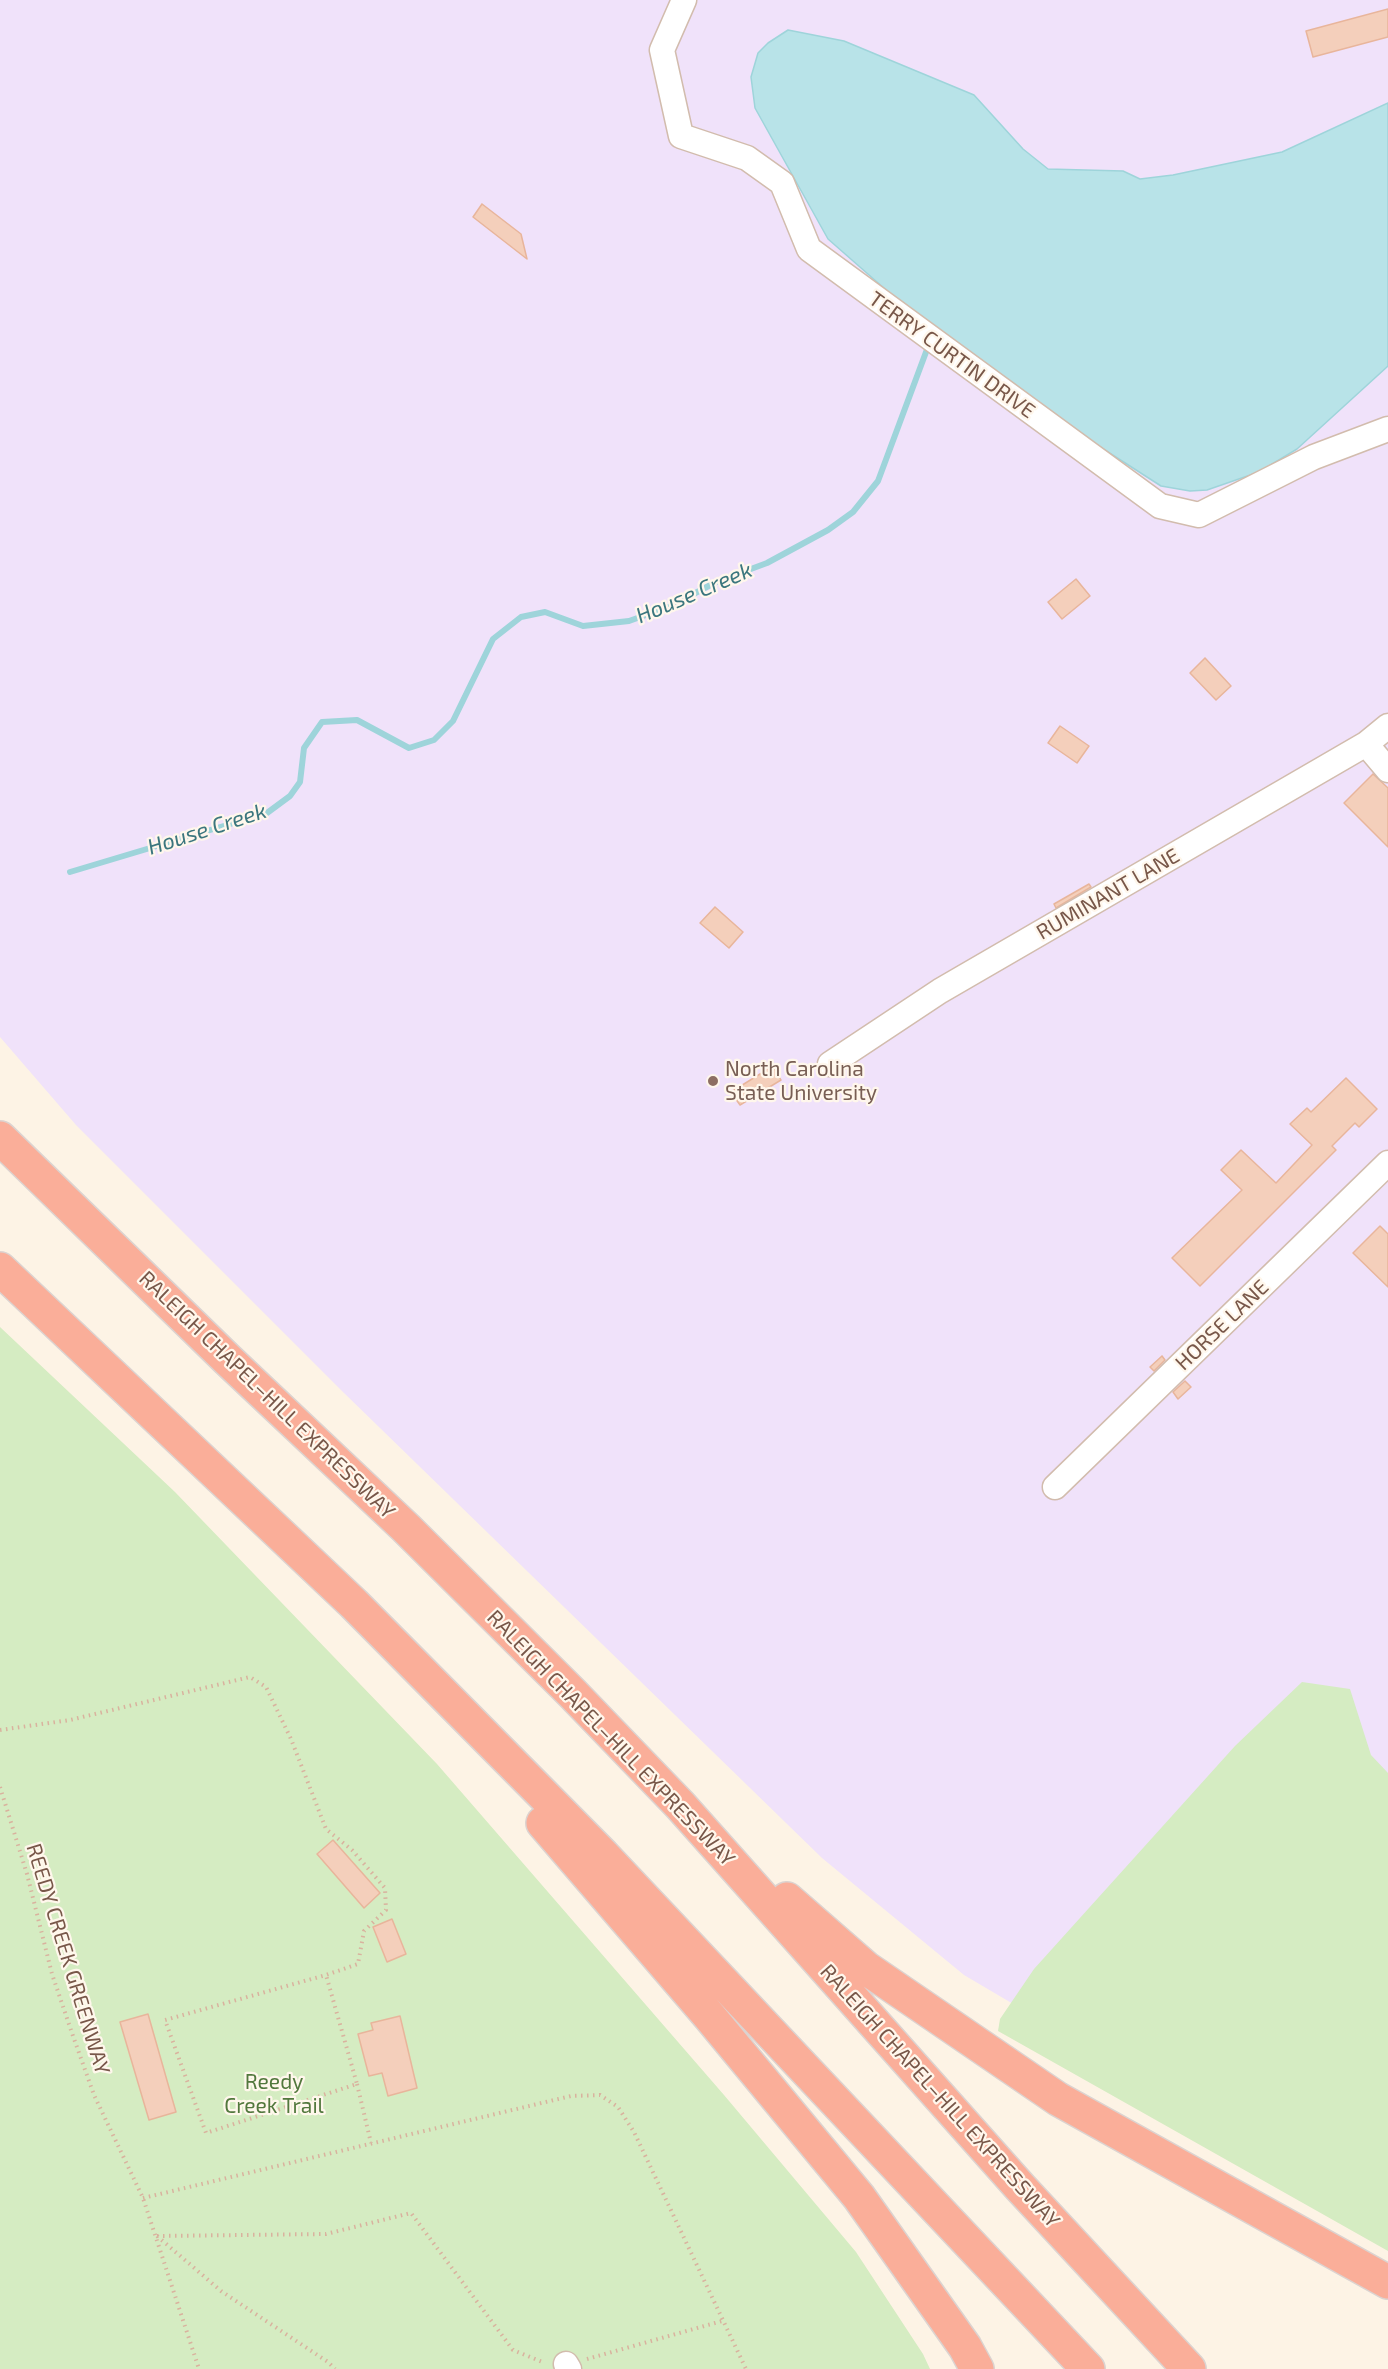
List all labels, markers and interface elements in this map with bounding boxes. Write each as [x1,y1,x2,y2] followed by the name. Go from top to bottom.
[864,286,1040,424] street label: TERRY CURTIN DRIVE
[632,557,756,629] water label: House Creek
[144,797,270,861] water label: House Creek
[1032,843,1184,945] street label: RUMINANT LANE
[725,1056,877,1106] place label: North Carolina State University
[706,1074,720,1088] marker: North Carolina State University
[134,1266,400,1524] street label: RALEIGH CHAPEL–HILL EXPRESSWAY
[1170,1274,1274,1376] street label: HORSE LANE
[482,1605,740,1871] street label: RALEIGH CHAPEL–HILL EXPRESSWAY
[21,1841,115,2077] street label: REEDY CREEK GREENWAY
[815,1959,1065,2233] street label: RALEIGH CHAPEL–HILL EXPRESSWAY
[224,2069,324,2119] park label: Reedy Creek Trail

